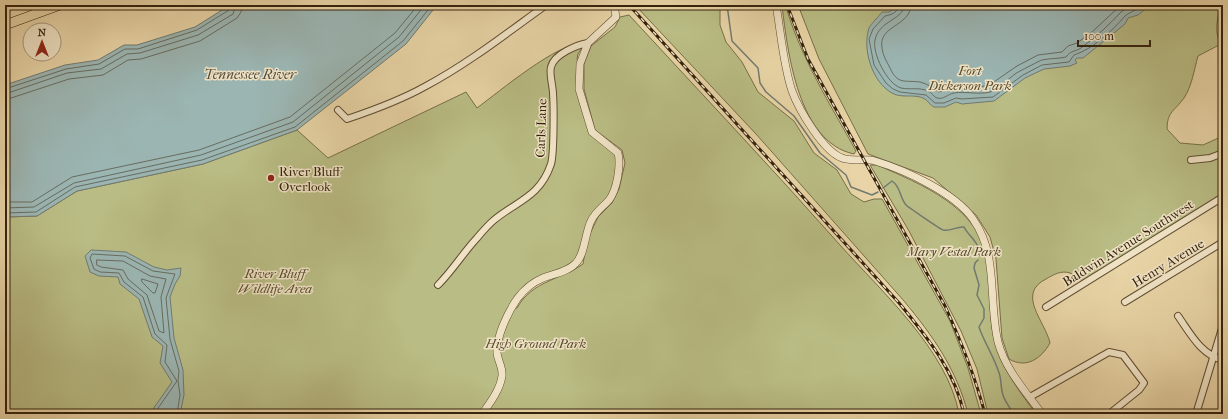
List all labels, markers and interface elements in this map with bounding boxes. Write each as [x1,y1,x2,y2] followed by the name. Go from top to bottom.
[22,22,62,62] north arrow
[1078,22,1150,48] scale bar
[38,26,47,39] text: N
[1084,29,1114,43] text: 100 m
[927,63,1012,93] park label: Fort Dickerson Park
[204,66,298,83] water label: Tennessee River
[532,98,550,158] street label: Carls Lane
[279,164,343,194] place label: River Bluff Overlook
[266,173,276,183] marker: River Bluff Overlook
[1060,196,1196,289] street label: Baldwin Avenue Southwest
[1129,235,1207,290] street label: Henry Avenue
[906,244,1001,259] park label: Mary Vestal Park
[238,266,312,296] park label: River Bluff Wildlife Area
[485,336,587,351] park label: High Ground Park

